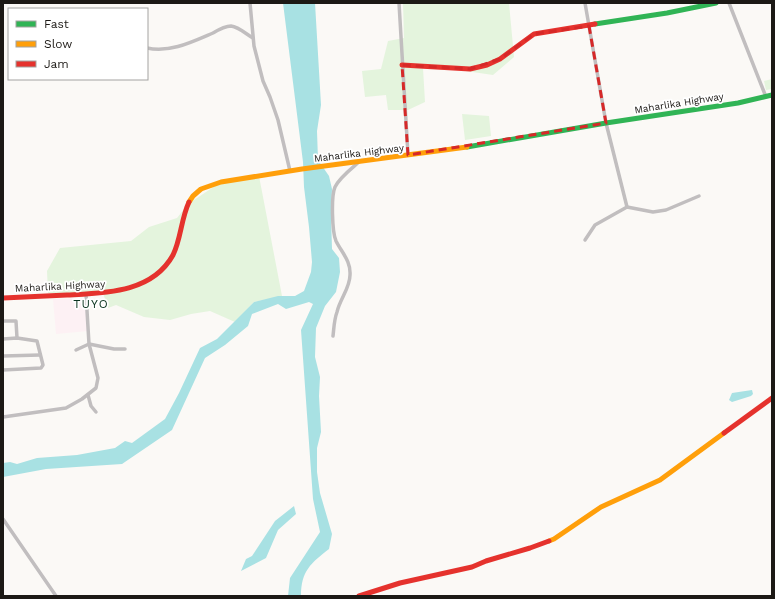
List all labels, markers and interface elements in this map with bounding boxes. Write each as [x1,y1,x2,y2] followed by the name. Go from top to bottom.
[8,8,148,80] legend
[44,17,69,31] text: Fast
[44,37,72,51] text: Slow
[44,57,69,71] text: Jam
[633,90,725,116] street label: Maharlika Highway
[313,142,405,164] street label: Maharlika Highway
[15,278,106,294] street label: Maharlika Highway
[73,297,109,311] district label: TUYO

